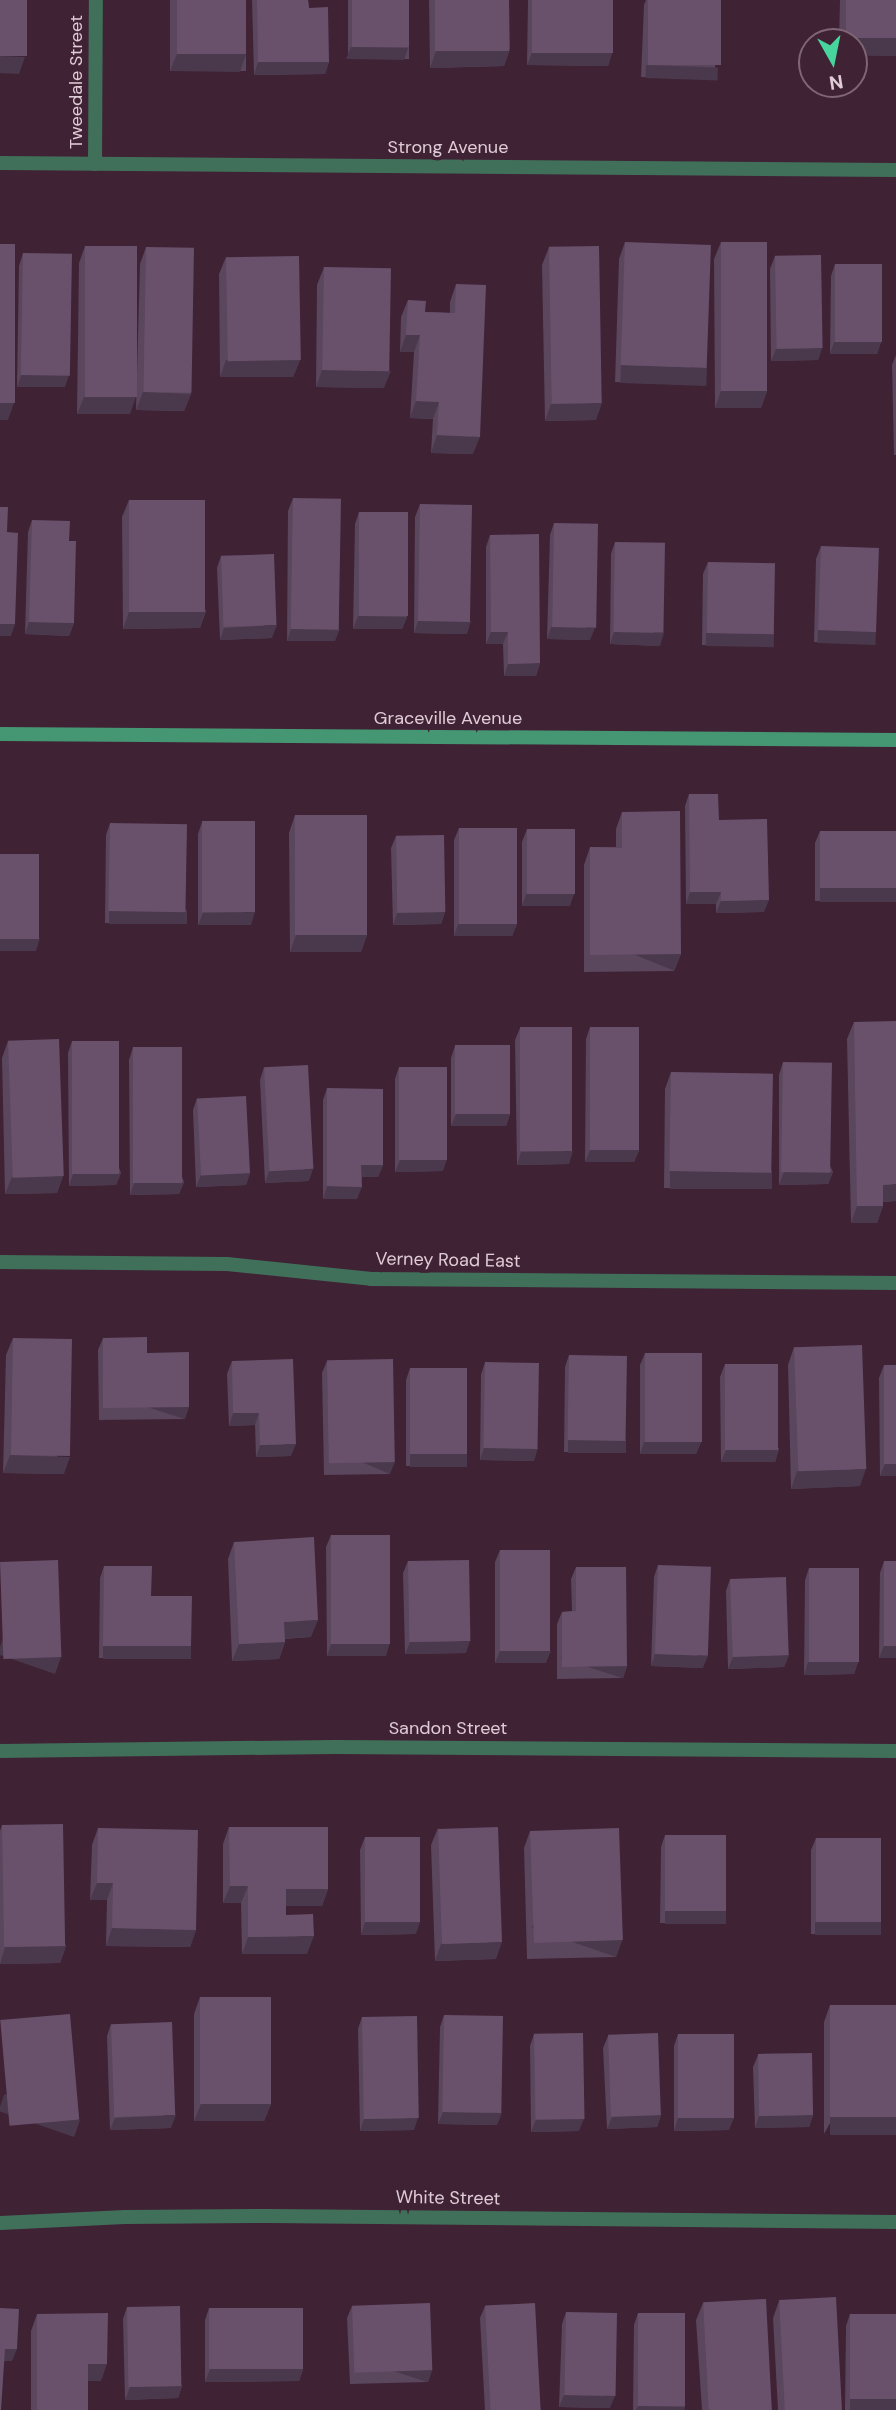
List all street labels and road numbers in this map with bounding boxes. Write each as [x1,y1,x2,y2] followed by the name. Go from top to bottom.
[65,15,87,149] street label: Tweedale Street
[388,136,508,158] street label: Strong Avenue
[374,707,522,729] street label: Graceville Avenue
[375,1248,521,1272] street label: Verney Road East
[389,1717,507,1739] street label: Sandon Street
[395,2186,501,2210] street label: White Street

